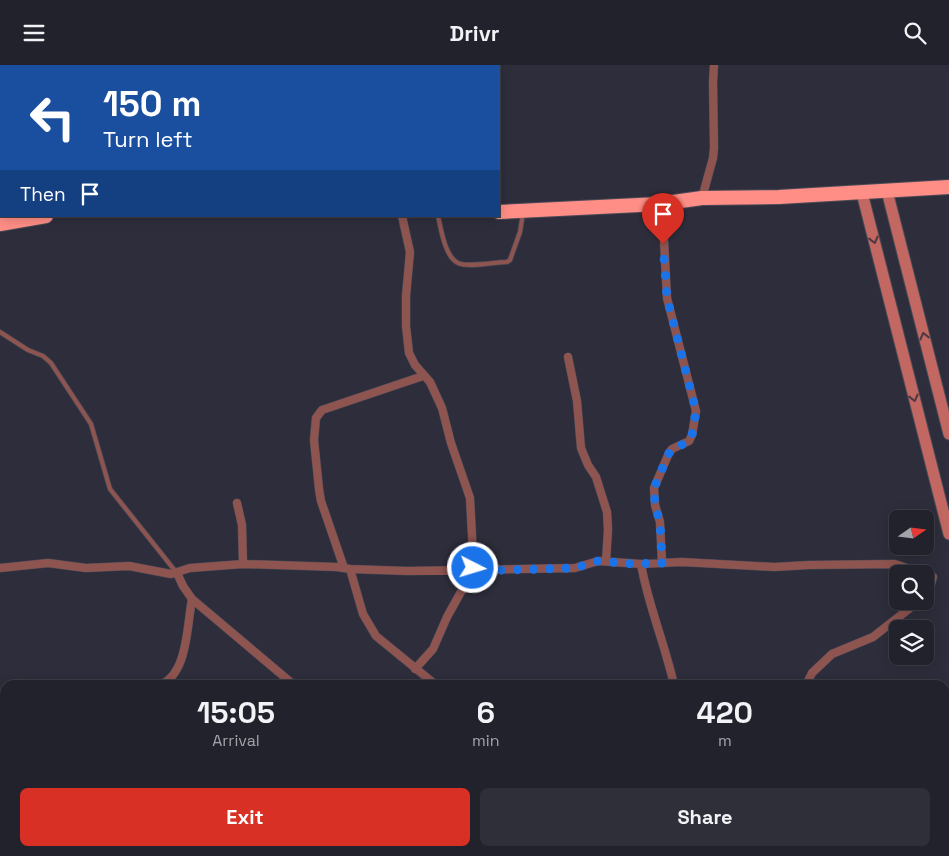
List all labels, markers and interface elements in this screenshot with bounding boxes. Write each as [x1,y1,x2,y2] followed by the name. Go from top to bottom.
[20,19,48,47] icon: menu
[450,19,499,47] text: Drivr
[901,19,929,47] icon: search
[103,82,201,126] text: 150 m
[20,85,85,150] icon: left
[103,125,193,153] text: Turn left
[76,180,104,208] icon: arrive
[20,182,66,207] text: Then
[642,193,684,244] pin
[649,200,677,228] icon: arrive
[868,236,879,245] one-way arrow
[919,332,930,341] one-way arrow
[909,393,919,401] one-way arrow
[889,510,934,555] north arrow
[889,510,934,665] map controls
[446,541,498,593] position arrow
[889,565,934,610] button: search
[889,620,934,665] button: layers
[197,693,275,732] text: 15:05
[477,693,495,732] text: 6
[697,693,753,732] text: 420
[212,730,260,751] text: Arrival
[472,730,500,751] text: min
[718,730,732,751] text: m
[20,788,470,846] button: Exit
[480,788,930,846] button: Share

